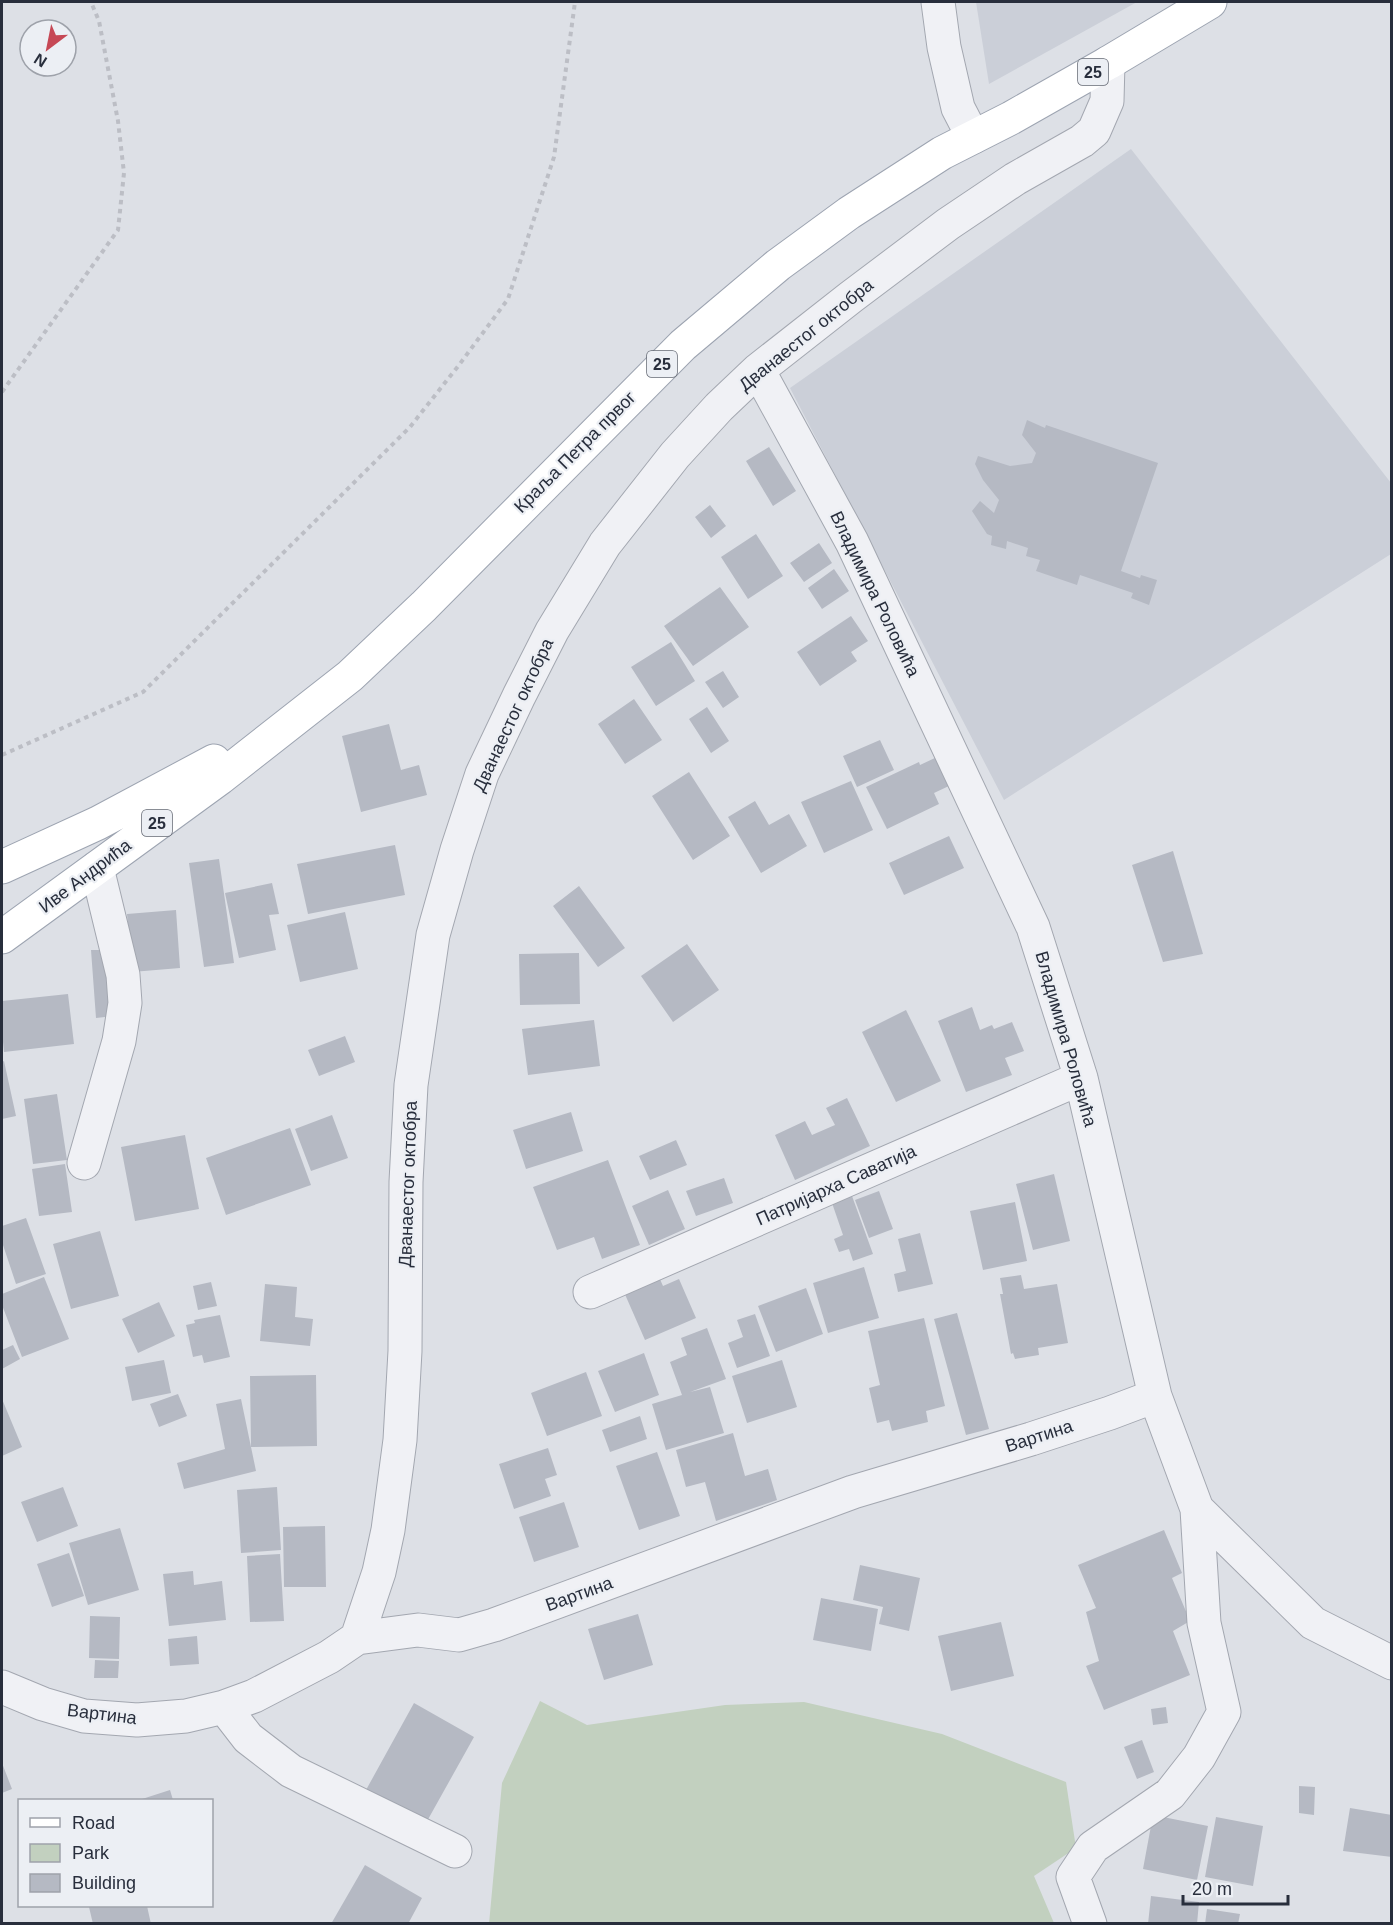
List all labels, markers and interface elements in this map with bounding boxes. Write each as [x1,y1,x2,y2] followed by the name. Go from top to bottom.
[18,18,78,78] north arrow
[31,50,50,71] text: N
[1078,59,1108,85] road number: 25
[735,274,878,395] street label: Дванаестог октобра
[647,351,677,377] road number: 25
[510,387,640,517] street label: Краља Петра првог
[826,508,924,681] street label: Владимира Роловића
[469,634,558,795] street label: Дванаестог октобра
[142,810,172,836] road number: 25
[35,834,136,917] street label: Иве Андрића
[1031,949,1101,1130] street label: Владимира Роловића
[395,1099,421,1268] street label: Дванаестог октобра
[753,1140,920,1229] street label: Патријарха Саватија
[1003,1415,1076,1456] street label: Вартина
[543,1572,616,1615] street label: Вартина
[66,1700,139,1728] street label: Вартина
[18,1799,213,1907] legend
[72,1813,115,1833] text: Road
[72,1843,110,1863] text: Park
[1183,1868,1288,1906] scale bar
[72,1873,136,1893] text: Building
[1192,1879,1232,1899] text: 20 m

